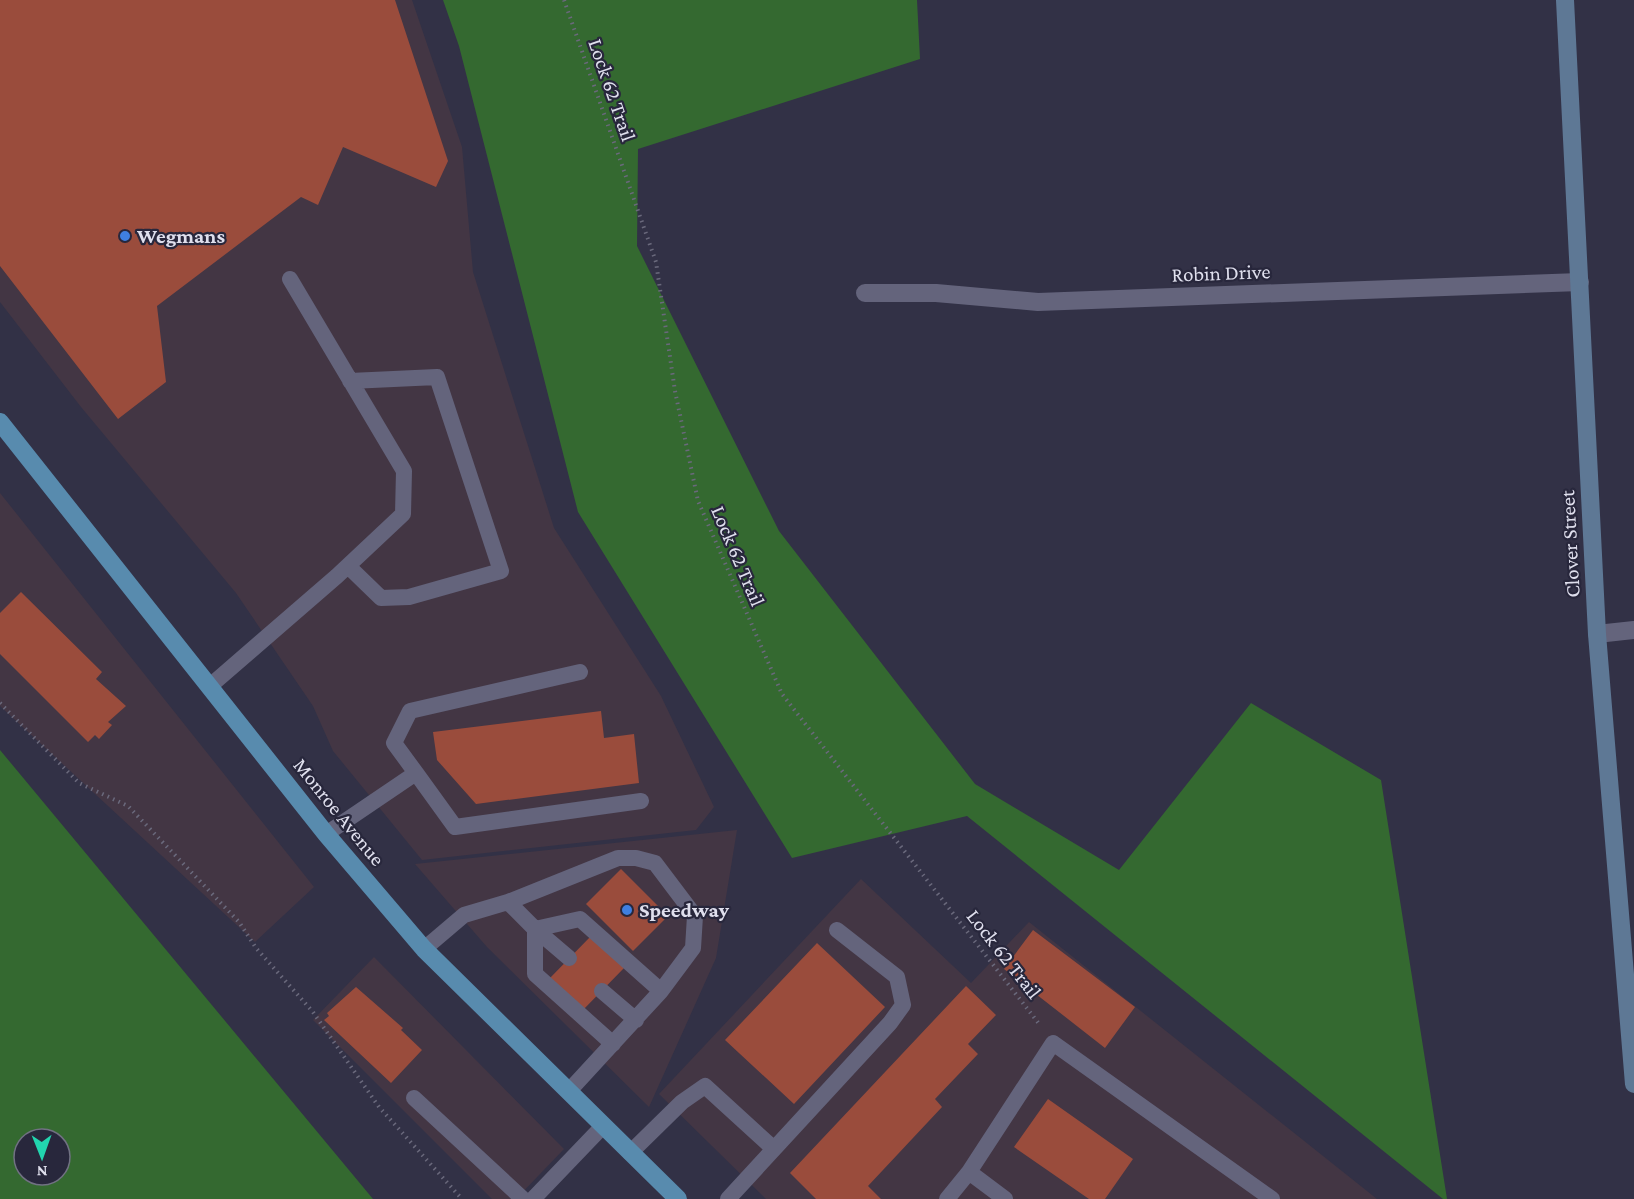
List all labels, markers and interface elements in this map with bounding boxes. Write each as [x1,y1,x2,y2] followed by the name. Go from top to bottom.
[583,36,641,144] street label: Lock 62 Trail
[136,224,225,248] place label: Wegmans
[118,229,132,243] marker: Wegmans
[1171,259,1271,287] street label: Robin Drive
[1555,489,1585,598] street label: Clover Street
[706,502,770,610] street label: Lock 62 Trail
[288,753,390,871] street label: Monroe Avenue
[639,898,730,922] place label: Speedway
[620,903,634,917] marker: Speedway
[962,904,1046,1004] street label: Lock 62 Trail
[12,1127,72,1187] north arrow
[37,1163,48,1180] text: N

